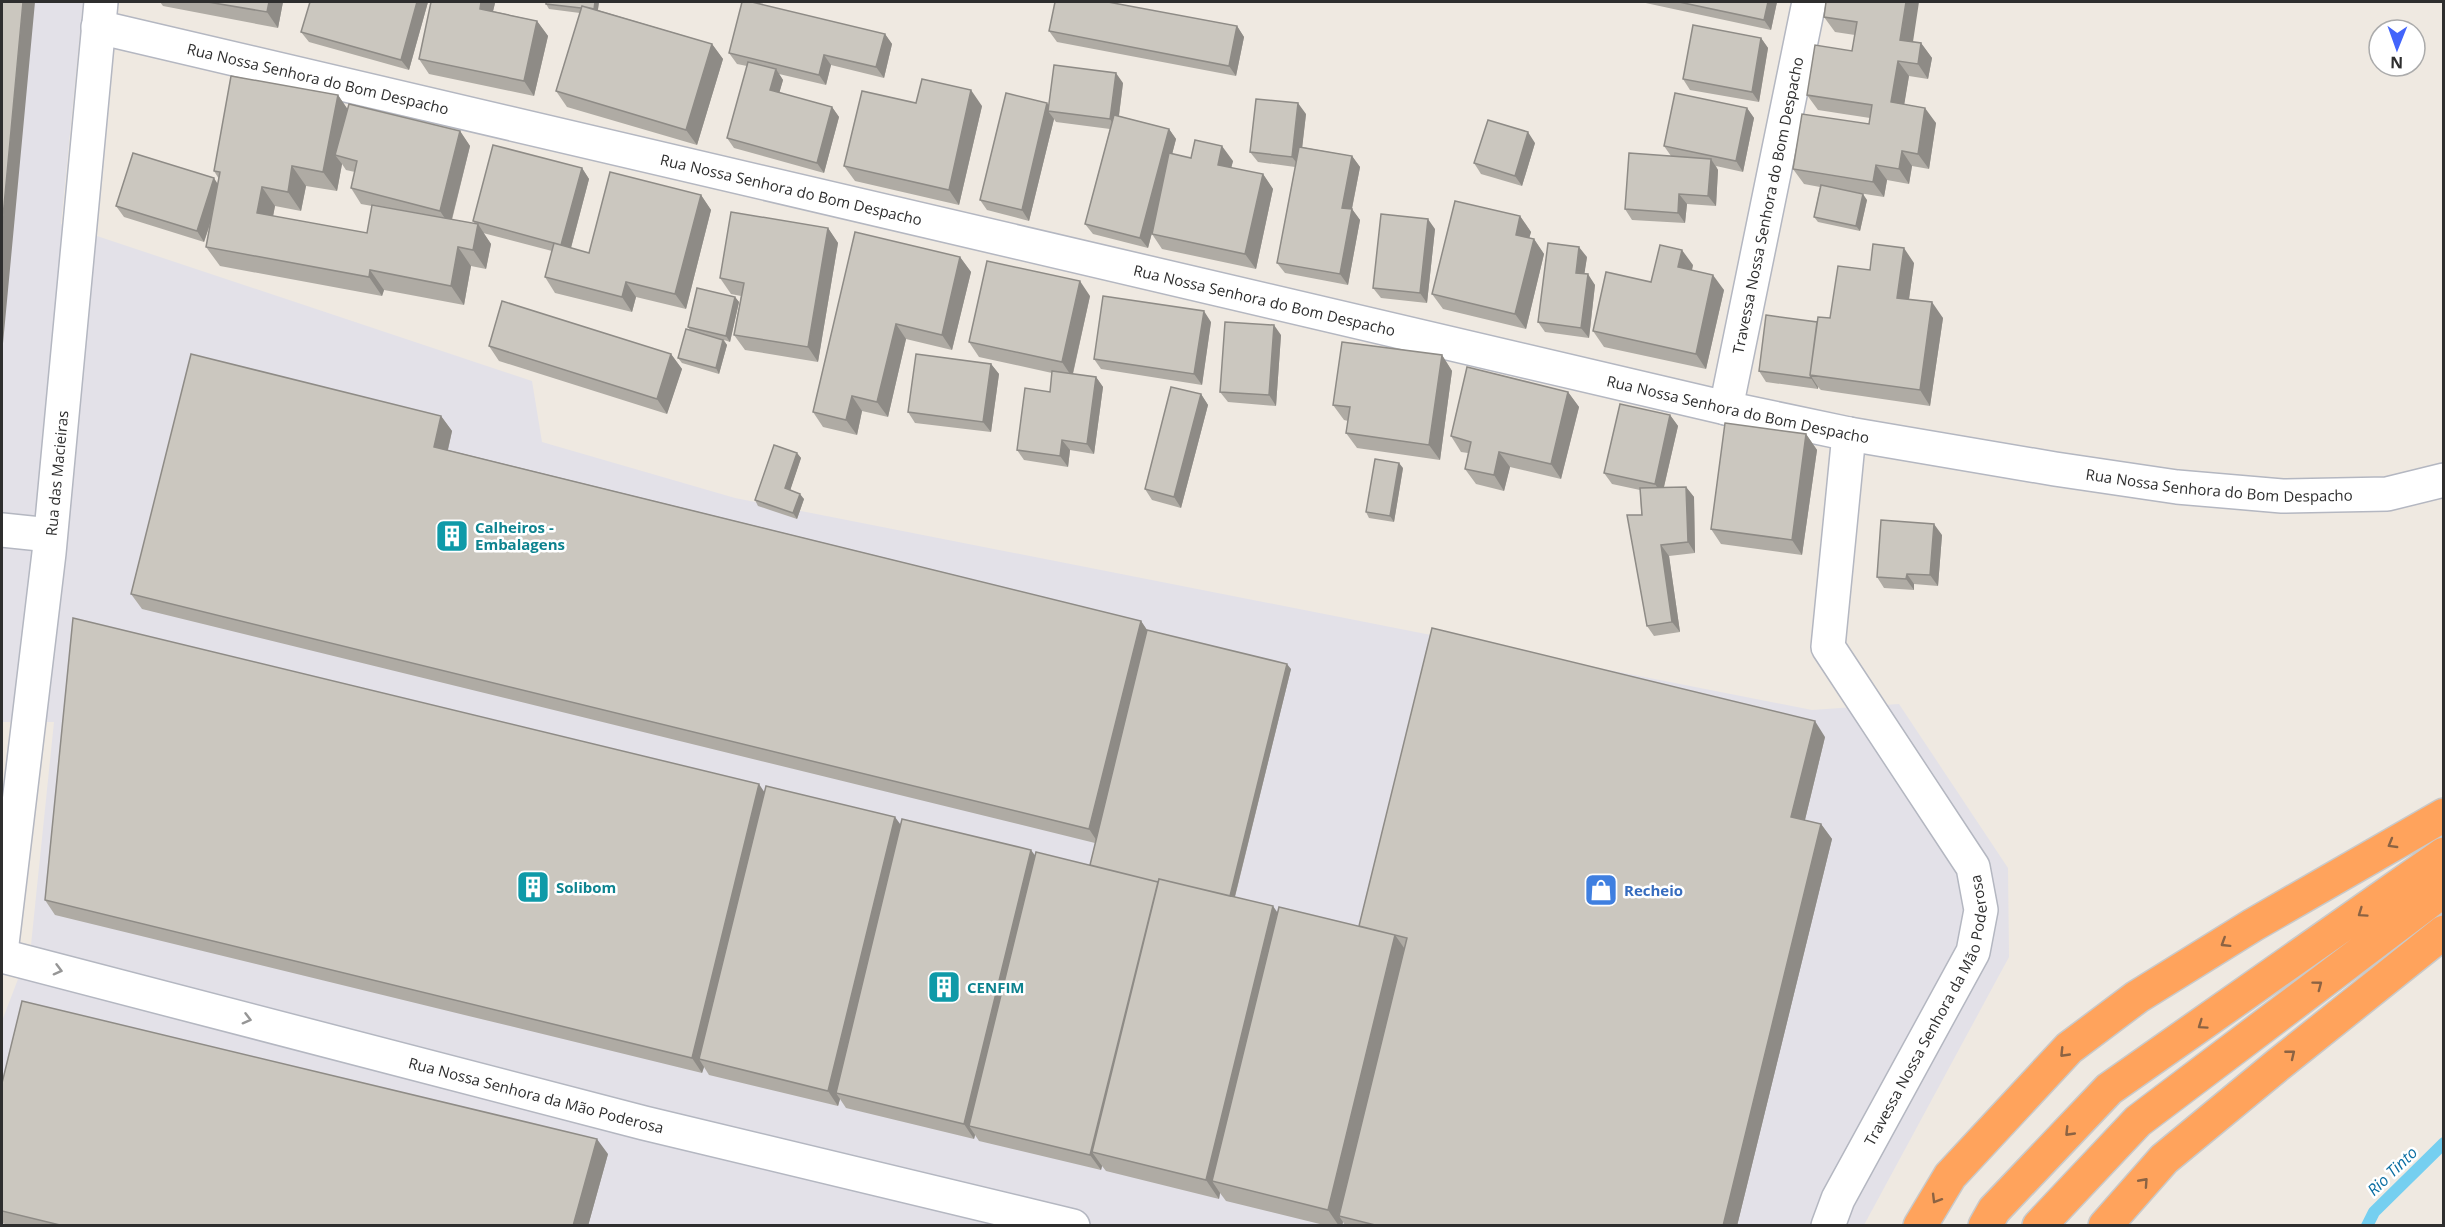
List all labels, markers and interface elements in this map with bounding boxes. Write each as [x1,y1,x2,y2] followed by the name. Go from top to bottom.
[2367,18,2427,78] north arrow
[185,38,451,119] street label: Rua Nossa Senhora do Bom Despacho
[2390,52,2403,74] text: N
[1727,55,1808,355] street label: Travessa Nossa Senhora do Bom Despacho
[658,149,924,230] street label: Rua Nossa Senhora do Bom Despacho
[1132,260,1397,340] street label: Rua Nossa Senhora do Bom Despacho
[1605,370,1871,447] street label: Rua Nossa Senhora do Bom Despacho
[41,410,72,537] street label: Rua das Macieiras
[2084,464,2353,506] street label: Rua Nossa Senhora do Bom Despacho
[475,517,565,554] place label: Calheiros - Embalagens
[434,518,470,554] building icon: Calheiros - Embalagens
[2388,836,2398,848] one-way arrow
[515,869,551,905] building icon: Solibom
[1583,872,1619,908] shop icon: Recheio
[1859,873,1991,1149] street label: Travessa Nossa Senhora da Mão Poderosa
[556,877,616,897] place label: Solibom
[1624,880,1683,900] place label: Recheio
[2357,906,2368,917] one-way arrow
[2221,936,2232,947] one-way arrow
[53,963,63,976] one-way arrow
[926,969,962,1005] building icon: CENFIM
[967,977,1025,997] place label: CENFIM
[2312,981,2323,992] one-way arrow
[242,1012,252,1025] one-way arrow
[2197,1018,2208,1029] one-way arrow
[2061,1046,2072,1057] one-way arrow
[2284,1050,2295,1061] one-way arrow
[407,1052,666,1137] street label: Rua Nossa Senhora da Mão Poderosa
[2065,1125,2076,1135] one-way arrow
[2362,1142,2422,1200] water label: Rio Tinto
[2137,1178,2148,1189] one-way arrow
[1931,1193,1943,1203] one-way arrow

